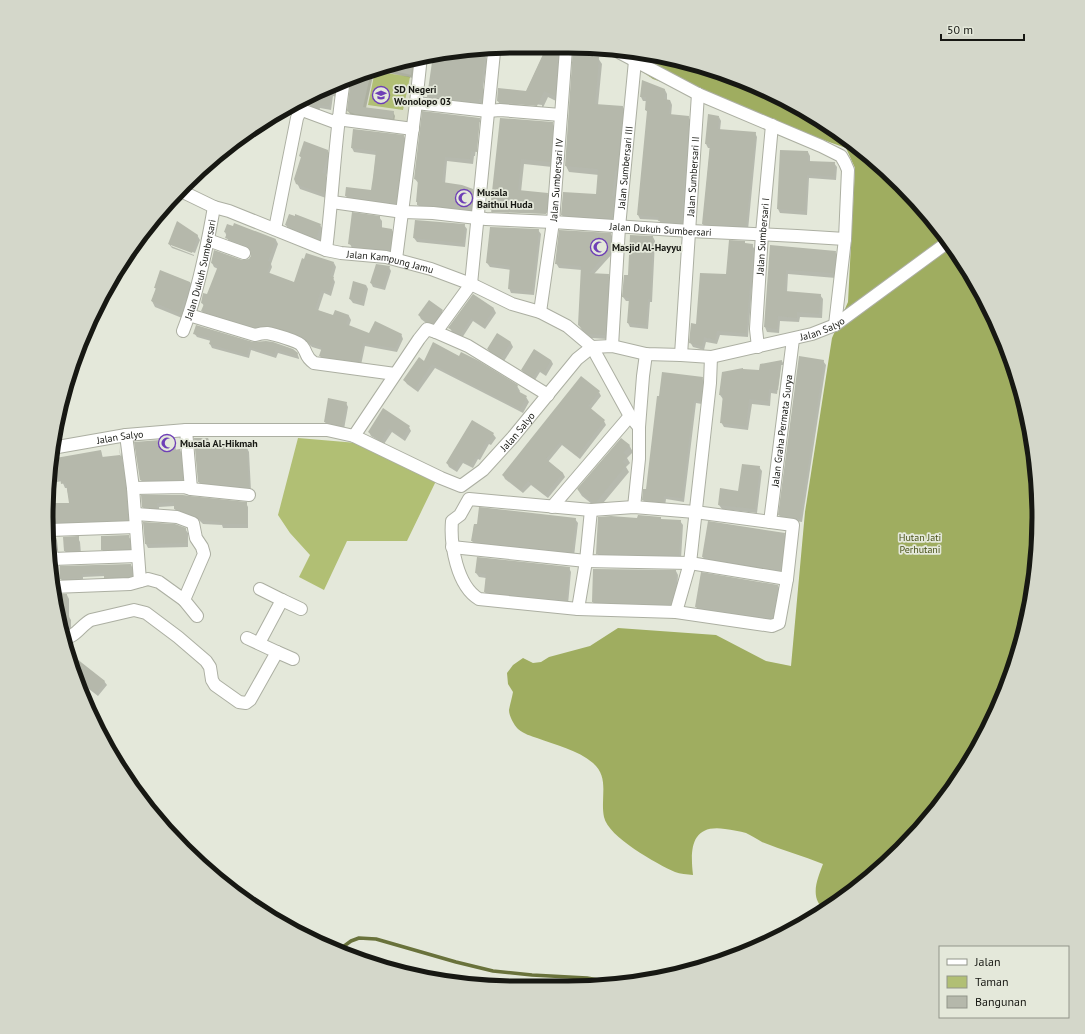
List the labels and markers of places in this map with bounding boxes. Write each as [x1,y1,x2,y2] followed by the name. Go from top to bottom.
[394,83,451,108] place label: SD Negeri Wonolopo 03
[371,85,391,105] school or university icon: SD Negeri Wonolopo 03
[477,186,533,211] place label: Musala Baithul Huda
[454,188,474,208] mosque icon: Musala Baithul Huda
[589,237,609,257] mosque icon: Masjid Al-Hayyu
[612,241,681,254] place label: Masjid Al-Hayyu
[157,433,177,453] mosque icon: Musala Al-Hikmah
[180,437,258,450] place label: Musala Al-Hikmah

